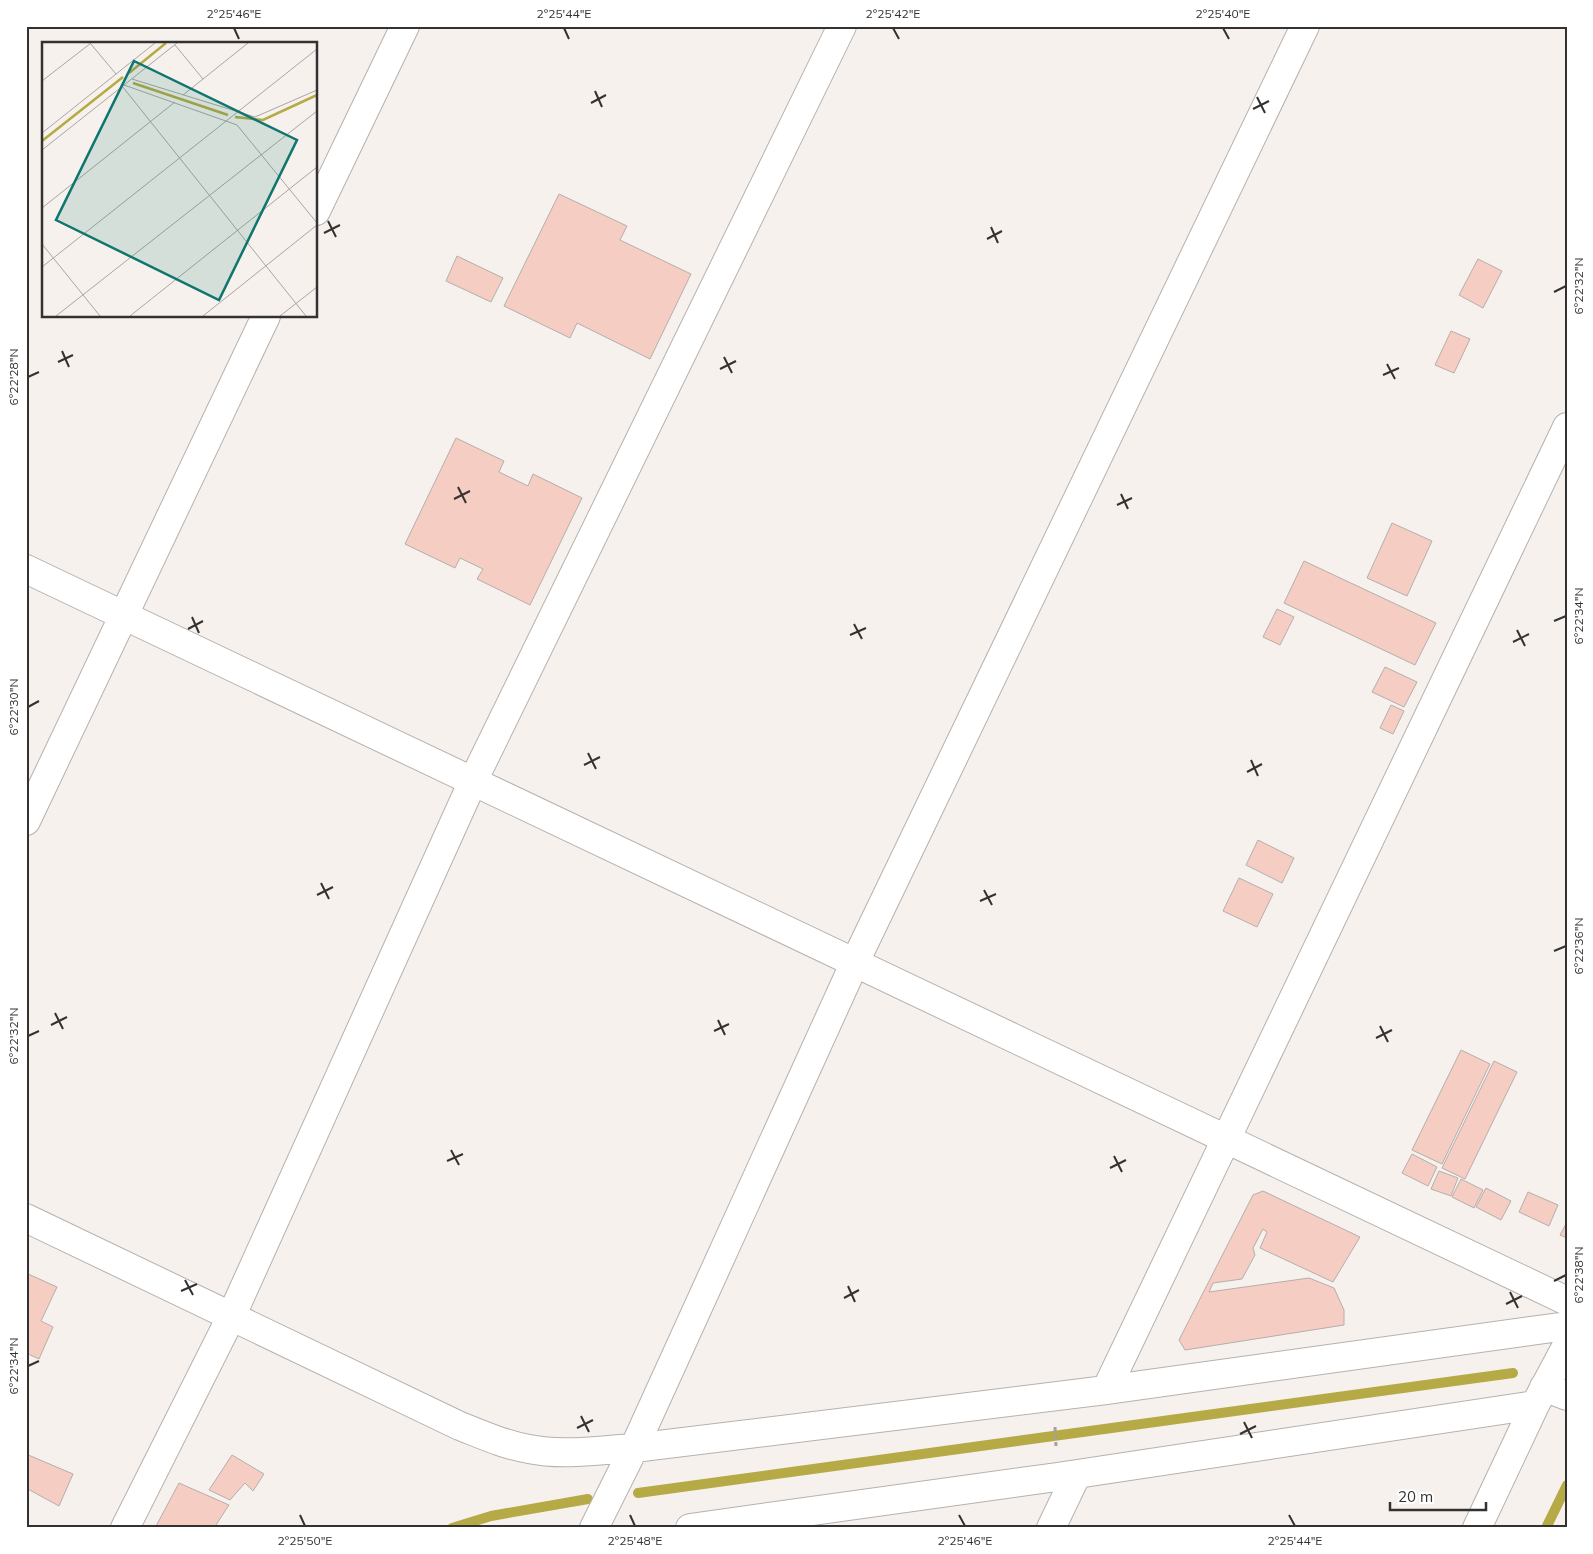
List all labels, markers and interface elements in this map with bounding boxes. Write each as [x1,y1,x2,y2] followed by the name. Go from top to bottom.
[207,6,261,21] text: 2°25'46"E
[537,6,591,21] text: 2°25'44"E
[866,6,920,21] text: 2°25'42"E
[1196,6,1250,21] text: 2°25'40"E
[42,42,318,318] inset map
[1571,258,1586,314] text: 6°22'32"N
[6,349,21,405] text: 6°22'28"N
[1571,588,1586,644] text: 6°22'34"N
[6,679,21,735] text: 6°22'30"N
[1571,918,1586,974] text: 6°22'36"N
[6,1008,21,1064] text: 6°22'32"N
[1571,1247,1586,1303] text: 6°22'38"N
[6,1338,21,1394] text: 6°22'34"N
[1390,1479,1487,1511] scale bar
[1398,1487,1433,1506] text: 20 m
[278,1533,332,1548] text: 2°25'50"E
[608,1533,662,1548] text: 2°25'48"E
[938,1533,992,1548] text: 2°25'46"E
[1268,1533,1322,1548] text: 2°25'44"E

